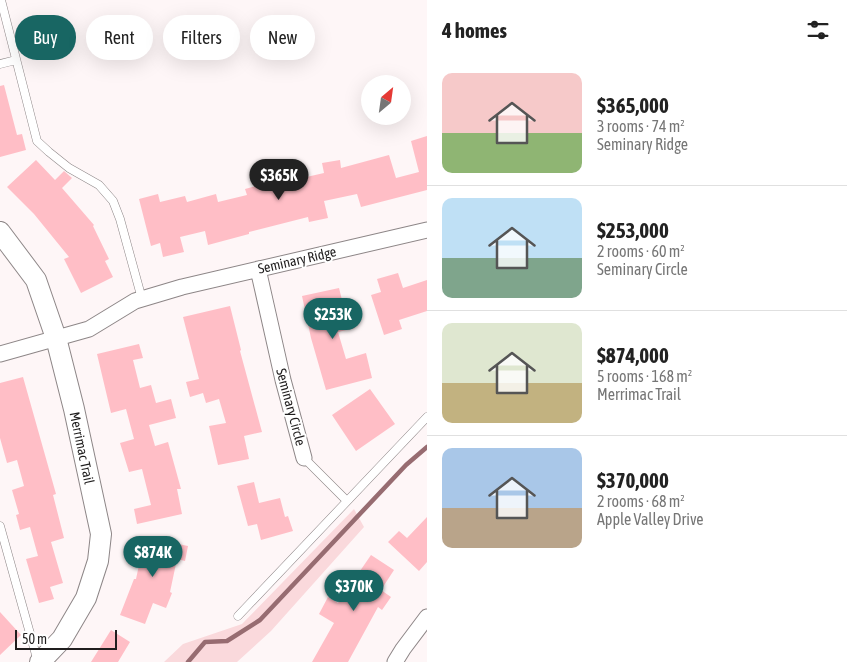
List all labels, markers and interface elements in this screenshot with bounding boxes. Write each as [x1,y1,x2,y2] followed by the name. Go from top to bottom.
[15,15,76,60] chip: Buy
[86,15,153,60] chip: Rent
[163,15,240,60] chip: Filters
[250,15,315,60] chip: New
[804,16,832,44] icon: filters
[442,18,507,42] text: 4 homes
[361,75,411,125] north arrow
[361,75,411,125] map controls
[482,93,542,153] icon: home
[597,93,669,117] text: $365,000
[597,117,685,135] text: 3 rooms · 74 m²
[597,135,688,153] text: Seminary Ridge
[244,158,314,201] pin: $365K
[260,166,298,184] text: $365K
[482,218,542,278] icon: home
[597,218,669,242] text: $253,000
[597,242,685,260] text: 2 rooms · 60 m²
[256,243,338,277] street label: Seminary Ridge
[597,260,688,278] text: Seminary Circle
[298,298,368,340] pin: $253K
[314,305,352,323] text: $253K
[482,343,542,403] icon: home
[597,343,669,367] text: $874,000
[273,367,309,447] street label: Seminary Circle
[597,367,692,385] text: 5 rooms · 168 m²
[597,385,681,403] text: Merrimac Trail
[67,410,98,486] street label: Merrimac Trail
[482,468,542,528] icon: home
[597,468,669,492] text: $370,000
[597,492,685,510] text: 2 rooms · 68 m²
[597,510,704,528] text: Apple Valley Drive
[118,536,188,578] pin: $874K
[134,543,172,561] text: $874K
[319,570,389,612] pin: $370K
[335,577,373,595] text: $370K
[15,627,118,650] scale bar
[22,631,47,647] text: 50 m

